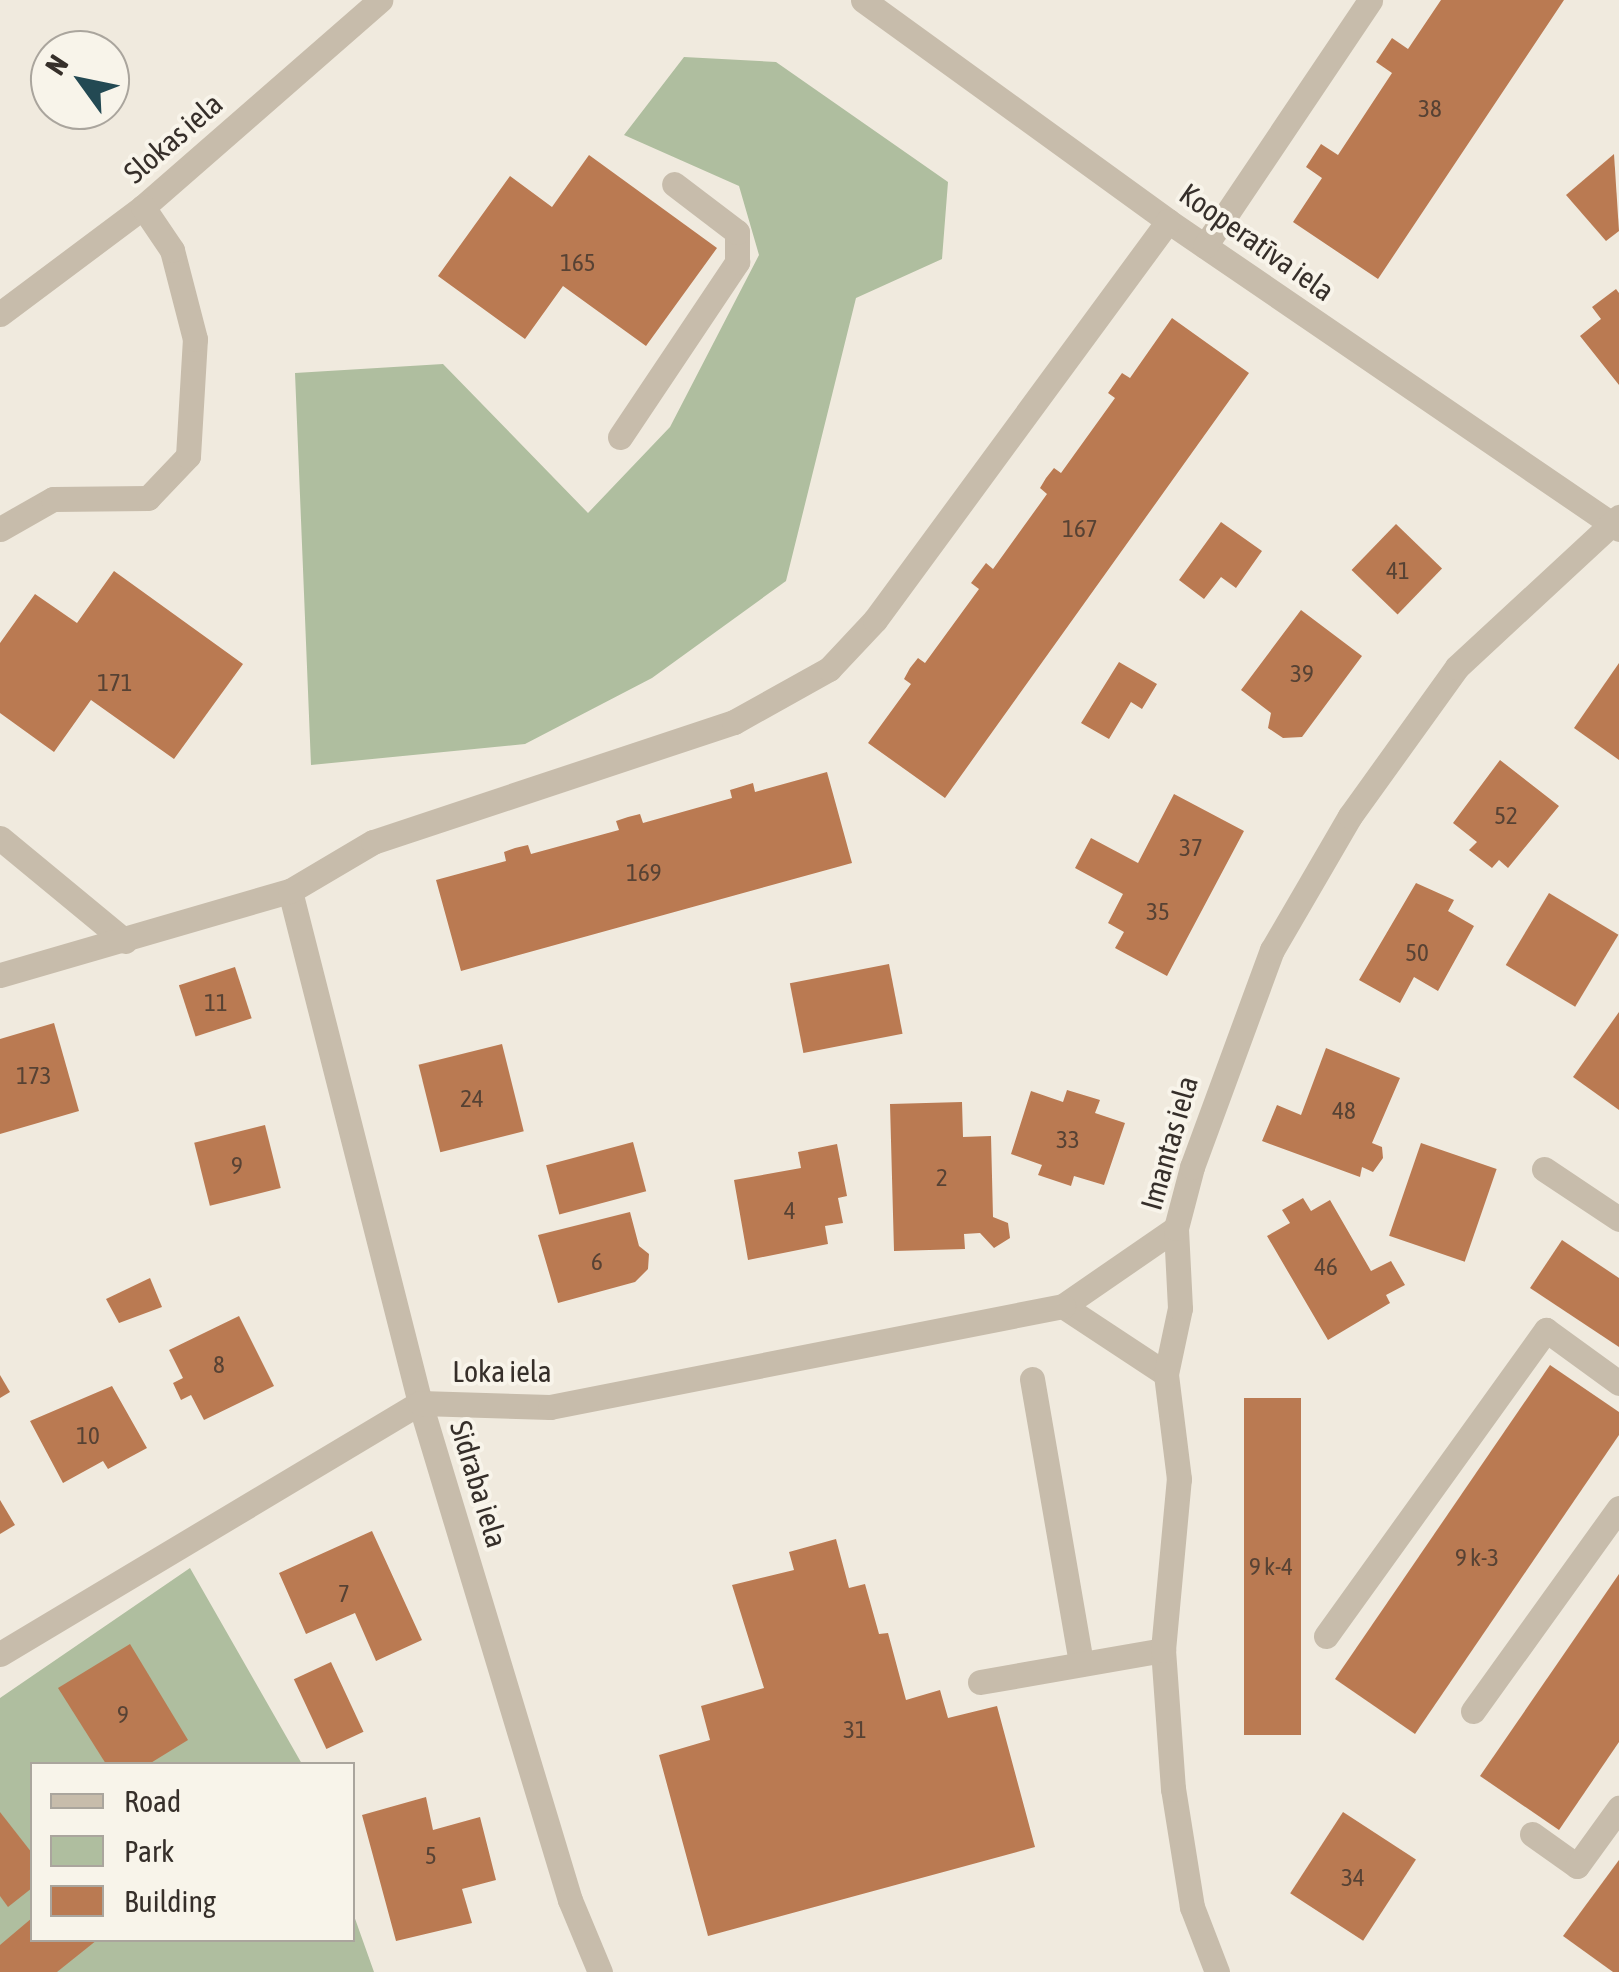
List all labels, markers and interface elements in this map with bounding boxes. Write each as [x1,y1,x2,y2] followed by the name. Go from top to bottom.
[30,30,130,130] north arrow
[39,49,74,80] text: N
[116,86,230,190] street label: Slokas iela
[1418,93,1442,123] house number: 38
[1173,176,1341,308] street label: Kooperatīva iela
[560,247,596,277] house number: 165
[1062,513,1098,543] house number: 167
[1386,555,1410,585] house number: 41
[1290,658,1314,688] house number: 39
[97,667,133,697] house number: 171
[1494,800,1518,830] house number: 52
[1179,832,1203,862] house number: 37
[626,857,662,887] house number: 169
[1146,896,1170,926] house number: 35
[1405,937,1429,967] house number: 50
[204,987,228,1017] house number: 11
[16,1060,52,1090] house number: 173
[1133,1072,1205,1214] street label: Imantas iela
[460,1083,484,1113] house number: 24
[1332,1095,1356,1125] house number: 48
[1056,1124,1080,1154] house number: 33
[231,1150,243,1180] house number: 9
[936,1162,948,1192] house number: 2
[784,1195,796,1225] house number: 4
[591,1246,603,1276] house number: 6
[1314,1251,1338,1281] house number: 46
[213,1349,225,1379] house number: 8
[452,1353,552,1389] street label: Loka iela
[443,1416,515,1552] street label: Sidraba iela
[76,1420,100,1450] house number: 10
[1455,1542,1499,1572] house number: 9 k-3
[1249,1551,1293,1581] house number: 9 k-4
[338,1578,350,1608] house number: 7
[117,1699,129,1729] house number: 9
[843,1714,867,1744] house number: 31
[30,1762,355,1942] legend
[124,1784,181,1818] text: Road
[124,1834,174,1868] text: Park
[425,1840,437,1870] house number: 5
[1341,1862,1365,1892] house number: 34
[124,1884,216,1918] text: Building

